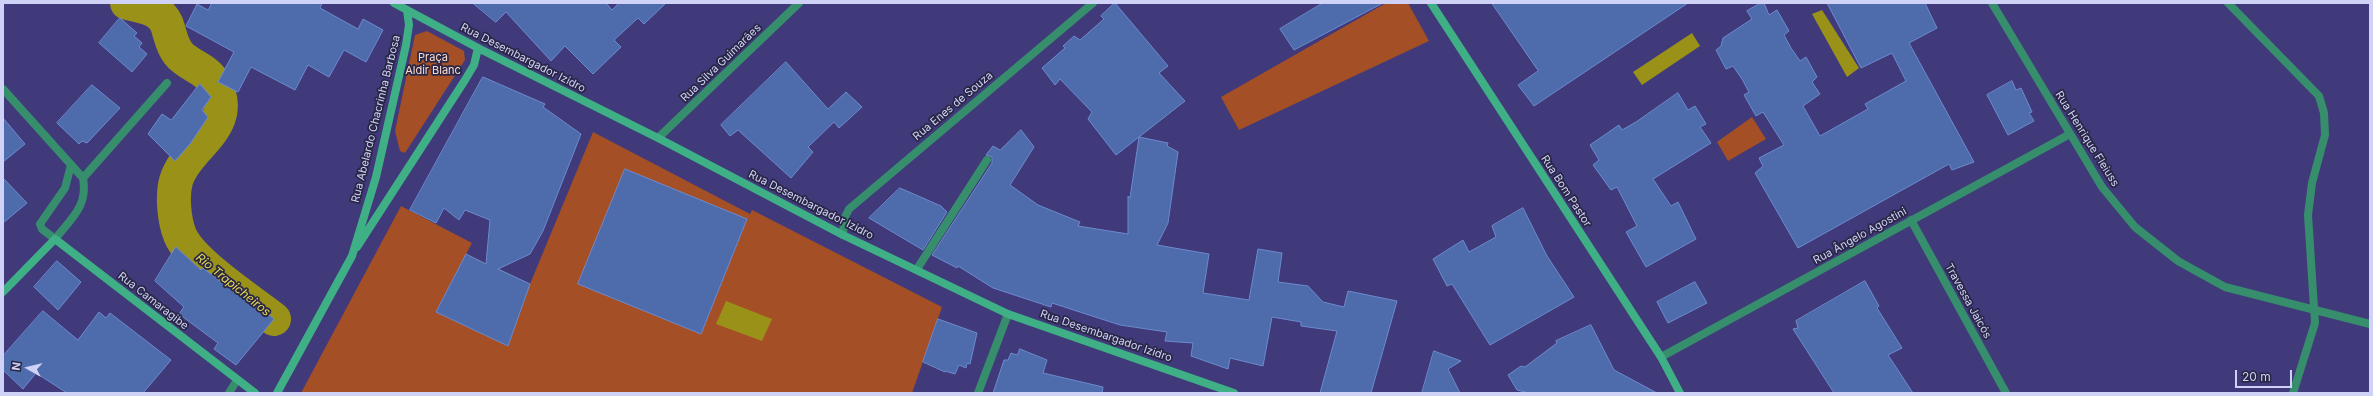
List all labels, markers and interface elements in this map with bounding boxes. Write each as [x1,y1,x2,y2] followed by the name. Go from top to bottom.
[458,21,588,95] street label: Rua Desembargador Izidro
[678,21,764,105] street label: Rua Silva Guimarães
[349,34,403,204] street label: Rua Abelardo Chacrinha Barbosa
[405,51,461,77] park label: Praça Aldir Blanc
[910,69,996,143] street label: Rua Enes de Souza
[2052,89,2122,189] street label: Rua Henrique Fleiuss
[1538,153,1594,229] street label: Rua Bom Pastor
[746,168,876,242] street label: Rua Desembargador Izidro
[1811,205,1909,267] street label: Rua Ângelo Agostini
[193,250,273,320] water label: Rio Trapicheiros
[1942,261,1994,341] street label: Travessa Jaicós
[115,269,191,333] street label: Rua Camaragibe
[1038,307,1174,365] street label: Rua Desembargador Izidro
[8,348,48,388] north arrow
[9,361,24,371] text: N
[2237,362,2294,388] scale bar
[2242,369,2271,384] text: 20 m

